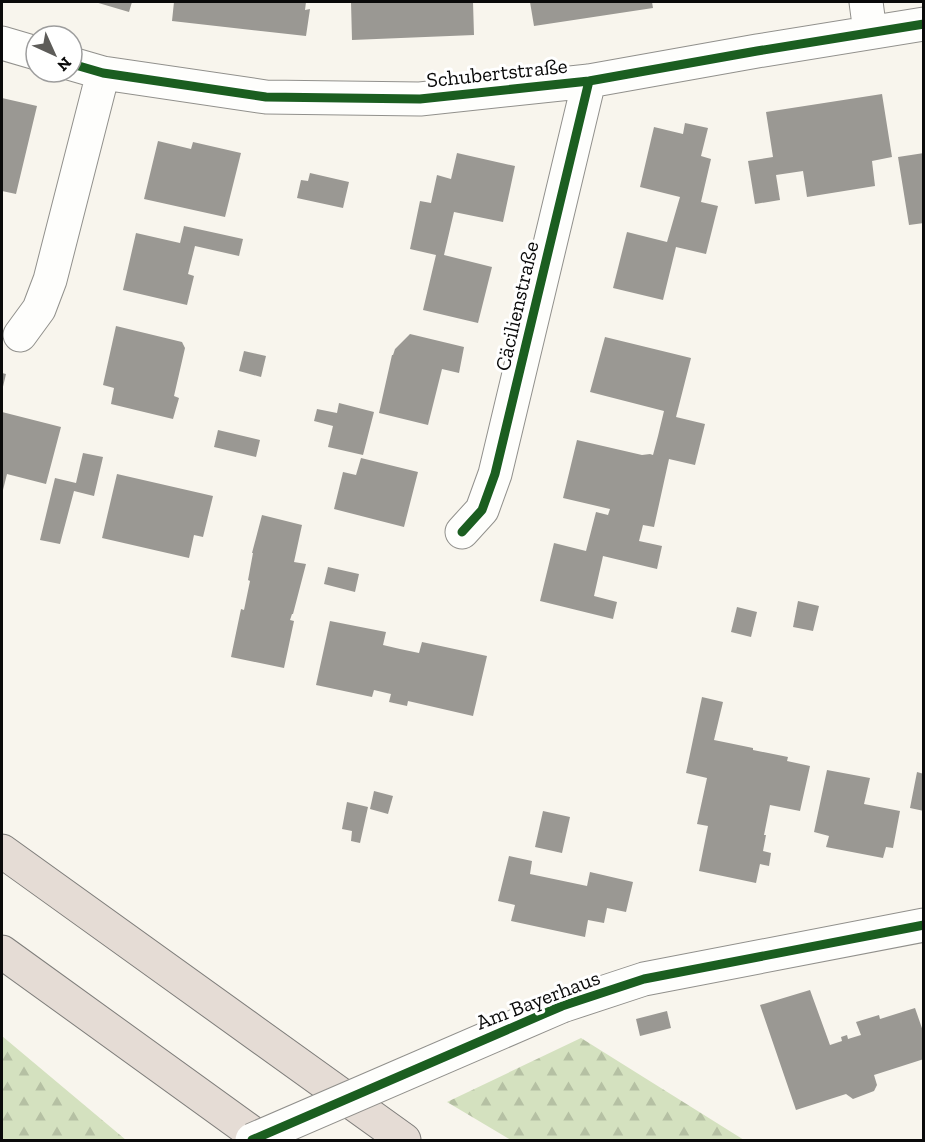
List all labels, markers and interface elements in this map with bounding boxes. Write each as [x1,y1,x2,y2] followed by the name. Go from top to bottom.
[24,24,84,84] north arrow
[53,53,75,75] text: N
[425,53,569,92] street label: Schubertstraße
[489,239,544,373] street label: Cäcilienstraße
[472,964,603,1035] street label: Am Bayerhaus

